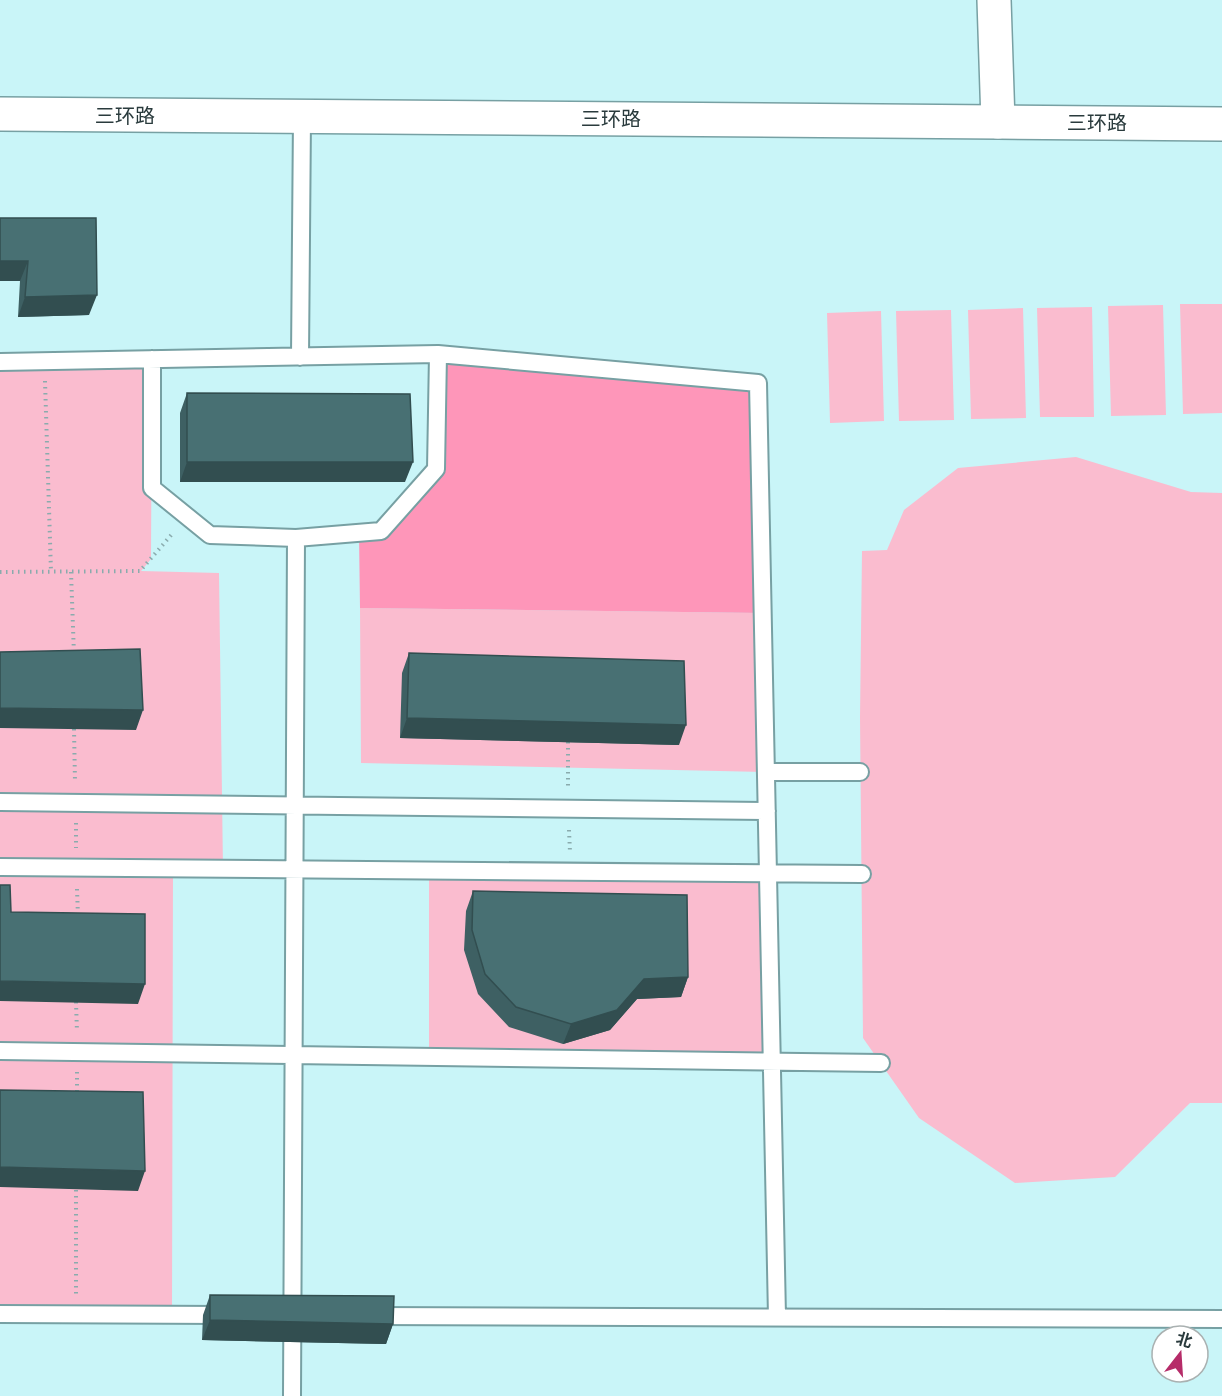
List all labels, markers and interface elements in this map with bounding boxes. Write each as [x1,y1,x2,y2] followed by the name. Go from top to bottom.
[95,103,155,131] street label: 三环路
[581,106,641,134] street label: 三环路
[1067,110,1127,138] street label: 三环路
[1150,1324,1210,1384] north arrow
[1173,1328,1195,1353] text: 北

